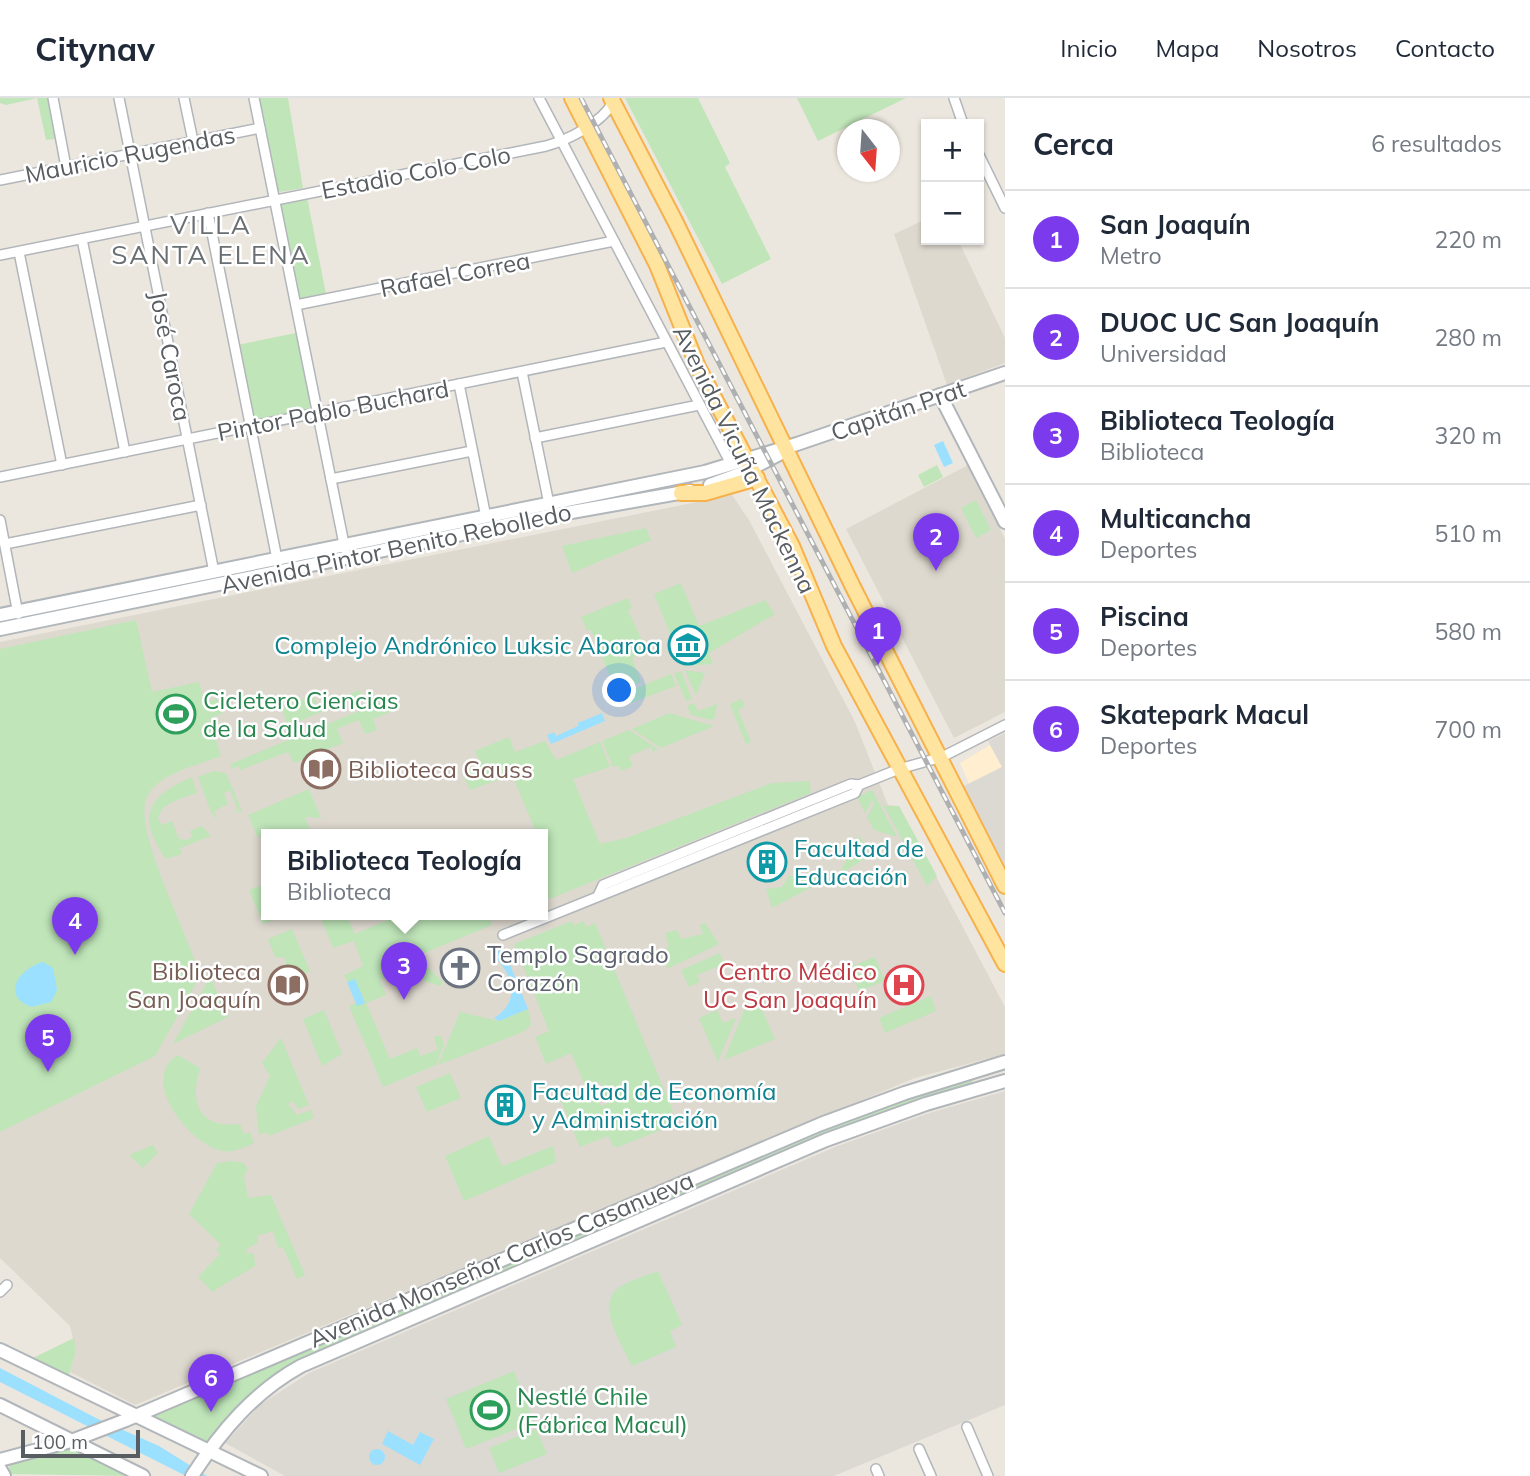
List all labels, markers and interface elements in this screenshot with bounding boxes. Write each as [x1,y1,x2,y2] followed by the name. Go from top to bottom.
[35,28,155,69] text: Citynav
[1060,33,1117,63] text: Inicio
[1155,33,1219,63] text: Mapa
[1257,33,1357,63] text: Nosotros
[1395,33,1495,63] text: Contacto
[22,119,238,189] street label: Mauricio Rugendas
[837,119,900,182] north arrow
[921,119,984,245] map controls
[921,119,984,182] button: +
[1033,125,1114,163] text: Cerca
[1371,129,1502,158] text: 6 resultados
[319,139,513,205] street label: Estadio Colo Colo
[921,182,984,245] button: −
[111,208,311,271] district label: VILLA SANTA ELENA
[1100,208,1251,241] text: San Joaquín
[1049,225,1063,254] text: 1
[1434,225,1502,254] text: 220 m
[1100,241,1162,270] text: Metro
[377,245,533,303] street label: Rafael Correa
[144,288,198,424] street label: José Caroca
[1100,306,1379,339] text: DUOC UC San Joaquín
[667,320,823,598] street label: Avenida Vicuña Mackenna
[1049,323,1063,352] text: 2
[1434,323,1502,352] text: 280 m
[1100,339,1227,368] text: Universidad
[215,373,451,447] street label: Pintor Pablo Buchard
[827,373,969,447] street label: Capitán Prat
[1100,404,1335,437] text: Biblioteca Teología
[1049,421,1063,450] text: 3
[1434,421,1502,450] text: 320 m
[1100,437,1204,466] text: Biblioteca
[218,496,574,600] street label: Avenida Pintor Benito Rebolledo
[1100,502,1251,535] text: Multicancha
[913,513,959,571] pin: 2
[1049,519,1063,548] text: 4
[1434,519,1502,548] text: 510 m
[1100,535,1197,564] text: Deportes
[1100,600,1189,633] text: Piscina
[855,607,901,665] pin: 1
[1049,617,1063,646] text: 5
[1434,617,1502,646] text: 580 m
[667,624,709,666] museum icon: Complejo Andrónico Luksic Abaroa
[274,630,661,660] place label: Complejo Andrónico Luksic Abaroa
[1100,633,1197,662] text: Deportes
[602,673,636,707] your location
[203,685,399,743] place label: Cicletero Ciencias de la Salud
[155,693,197,735] sports icon: Cicletero Ciencias de la Salud
[1100,698,1309,731] text: Skatepark Macul
[1049,715,1063,744] text: 6
[1434,715,1502,744] text: 700 m
[1100,731,1197,760] text: Deportes
[300,748,342,790] library icon: Biblioteca Gauss
[348,754,533,784] place label: Biblioteca Gauss
[261,829,548,920] popup
[794,833,924,891] place label: Facultad de Educación
[746,841,788,883] building icon: Facultad de Educación
[287,844,522,877] text: Biblioteca Teología
[287,877,391,906] text: Biblioteca
[52,897,98,955] pin: 4
[487,939,669,997] place label: Templo Sagrado Corazón
[381,942,427,1000] pin: 3
[439,947,481,989] church icon: Templo Sagrado Corazón
[127,956,261,1014] place label: Biblioteca San Joaquín
[703,956,877,1014] place label: Centro Médico UC San Joaquín
[267,964,309,1006] library icon: Biblioteca San Joaquín
[883,964,925,1006] hospital icon: Centro Médico UC San Joaquín
[25,1014,71,1072] pin: 5
[532,1076,776,1134] place label: Facultad de Economía y Administración
[484,1084,526,1126] building icon: Facultad de Economía y Administración
[304,1164,698,1354] street label: Avenida Monseñor Carlos Casanueva
[188,1354,234,1412] pin: 6
[517,1381,688,1439] place label: Nestlé Chile (Fábrica Macul)
[469,1389,511,1431] sports icon: Nestlé Chile (Fábrica Macul)
[21,1427,140,1459] scale bar
[32,1430,88,1454] text: 100 m

